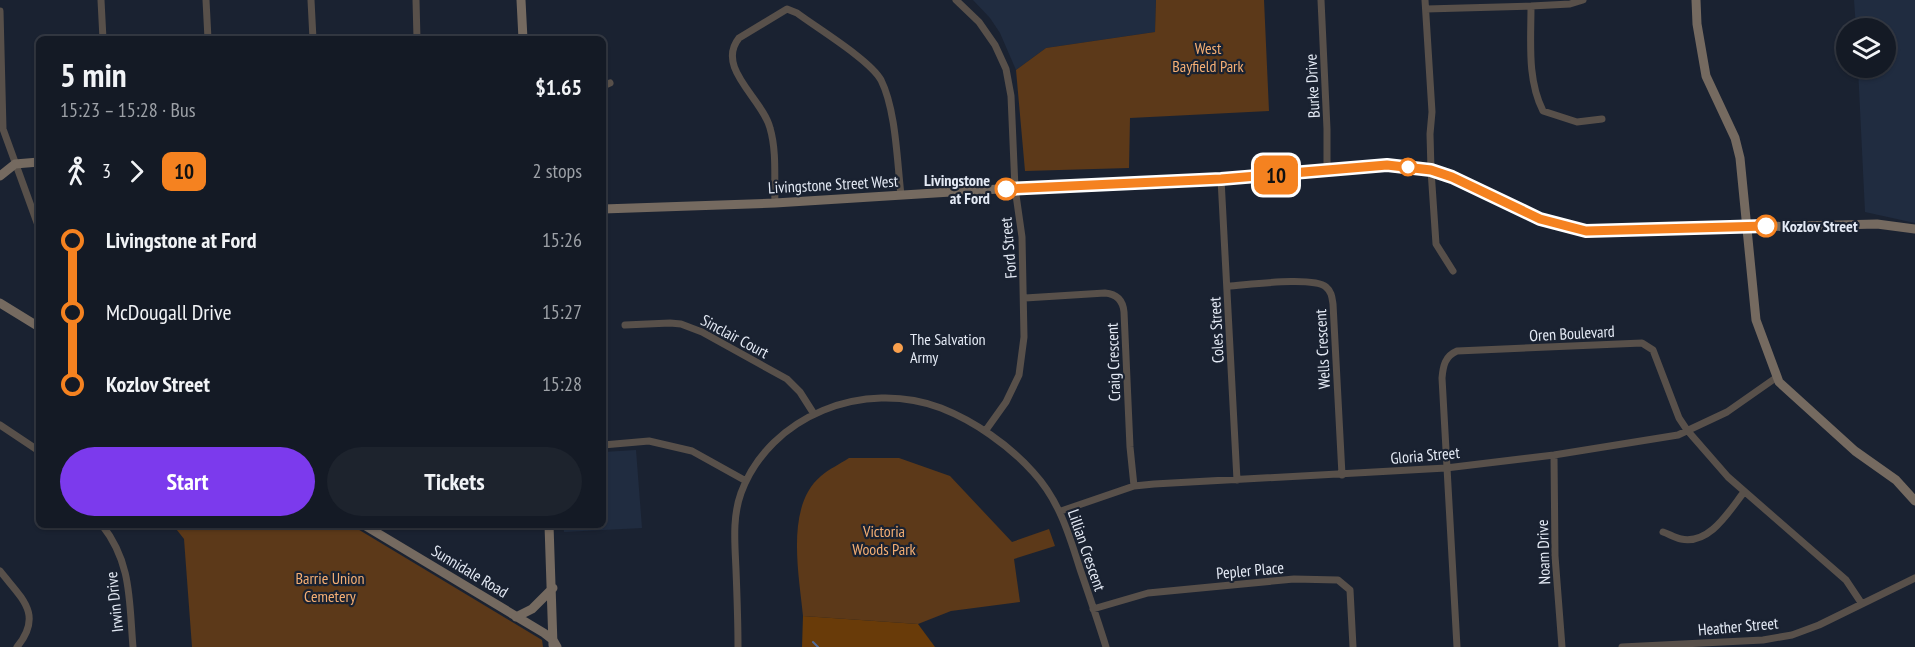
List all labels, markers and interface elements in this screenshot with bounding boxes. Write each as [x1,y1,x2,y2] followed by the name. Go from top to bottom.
[1836,18,1896,78] map controls
[1836,18,1896,78] button: layers
[1172,38,1244,76] park label: West Bayfield Park
[60,53,127,96] text: 5 min
[1300,54,1324,118] street label: Burke Drive
[535,73,582,101] text: $1.65
[60,97,195,123] text: 15:23 – 15:28 · Bus
[60,155,93,188] icon: walk
[120,155,153,188] icon: forward
[1249,156,1303,195] line badge: 10
[102,158,111,184] text: 3
[174,158,194,185] text: 10
[533,158,582,184] text: 2 stops
[1399,158,1417,176] unlabelled marker
[1266,162,1286,189] text: 10
[924,170,990,208] place label: Livingstone at Ford
[767,171,899,197] street label: Livingstone Street West
[995,178,1017,200] marker: Livingstone at Ford
[1755,215,1777,237] marker: Kozlov Street
[995,216,1021,279] street label: Ford Street
[1782,216,1858,236] place label: Kozlov Street
[106,226,257,254] text: Livingstone at Ford
[542,227,582,253] text: 15:26
[1204,296,1228,364] street label: Coles Street
[106,298,232,326] text: McDougall Drive
[542,299,582,325] text: 15:27
[1310,308,1334,389] street label: Wells Crescent
[697,310,773,363] street label: Sinclair Court
[1529,321,1615,345] street label: Oren Boulevard
[1102,322,1124,402] street label: Craig Crescent
[910,329,986,367] place label: The Salvation Army
[891,341,905,355] marker: The Salvation Army
[106,370,210,398] text: Kozlov Street
[542,371,582,397] text: 15:28
[1390,442,1461,468] street label: Gloria Street
[60,447,315,516] button: Start
[327,447,582,516] button: Tickets
[1064,507,1110,594] street label: Lillian Crescent
[1532,519,1554,585] street label: Noam Drive
[852,521,917,559] park label: Victoria Woods Park
[428,540,512,602] street label: Sunnidale Road
[1215,557,1285,583] street label: Pepler Place
[296,568,364,606] park label: Barrie Union Cemetery
[101,571,127,633] street label: Irwin Drive
[1697,612,1780,639] street label: Heather Street

